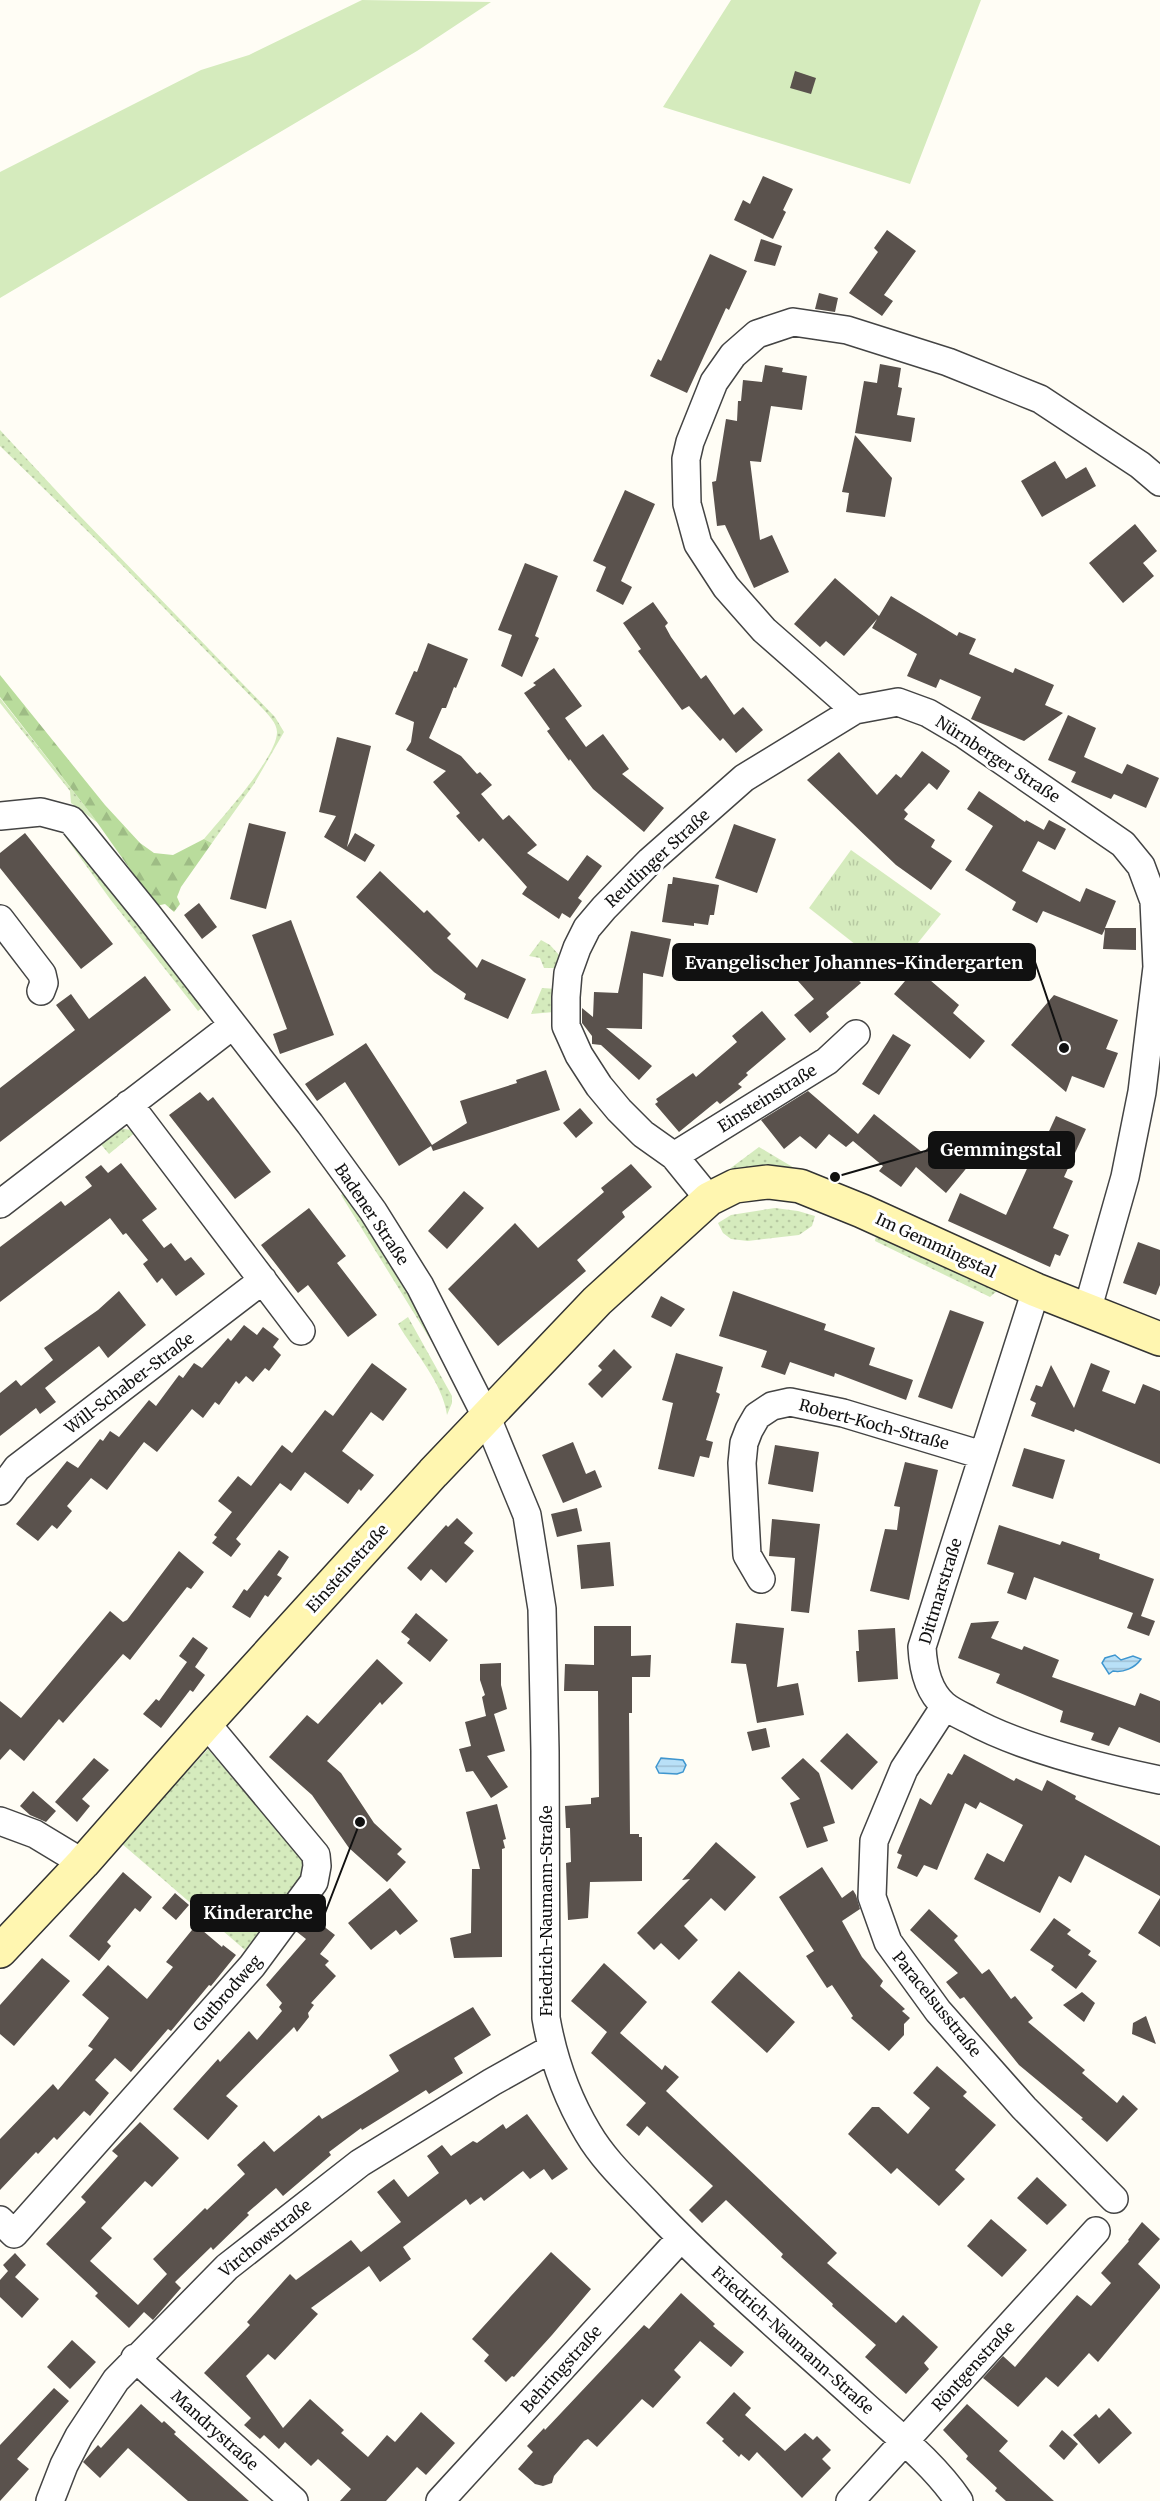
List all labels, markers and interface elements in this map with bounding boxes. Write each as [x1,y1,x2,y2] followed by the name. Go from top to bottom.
[932,711,1064,807] street label: Nürnberger Straße
[601,805,713,911] street label: Reutlinger Straße
[673,944,1035,980] callout: Evangelischer Johannes-Kindergarten
[685,951,1023,974] text: Evangelischer Johannes-Kindergarten
[714,1060,820,1136] street label: Einsteinstraße
[929,1132,1074,1168] callout: Gemmingstal
[940,1138,1062,1161] text: Gemmingstal
[331,1159,413,1269] street label: Badener Straße
[873,1208,999,1282] street label: Im Gemmingstal
[60,1328,197,1439] street label: Will-Schaber-Straße
[797,1394,951,1454] street label: Robert-Koch-Straße
[302,1519,392,1617] street label: Einsteinstraße
[914,1535,966,1647] street label: Dittmarstraße
[536,1806,556,2016] street label: Friedrich-Naumann-Straße
[191,1895,325,1931] callout: Kinderarche
[203,1901,313,1924] text: Kinderarche
[888,1947,986,2061] street label: Paracelsusstraße
[188,1950,266,2035] street label: Gutbrodweg
[214,2195,315,2282] street label: Virchowstraße
[708,2262,878,2418] street label: Friedrich-Naumann-Straße
[927,2317,1019,2415] street label: Röntgenstraße
[516,2321,606,2417] street label: Behringstraße
[167,2386,263,2474] street label: Mandrystraße

